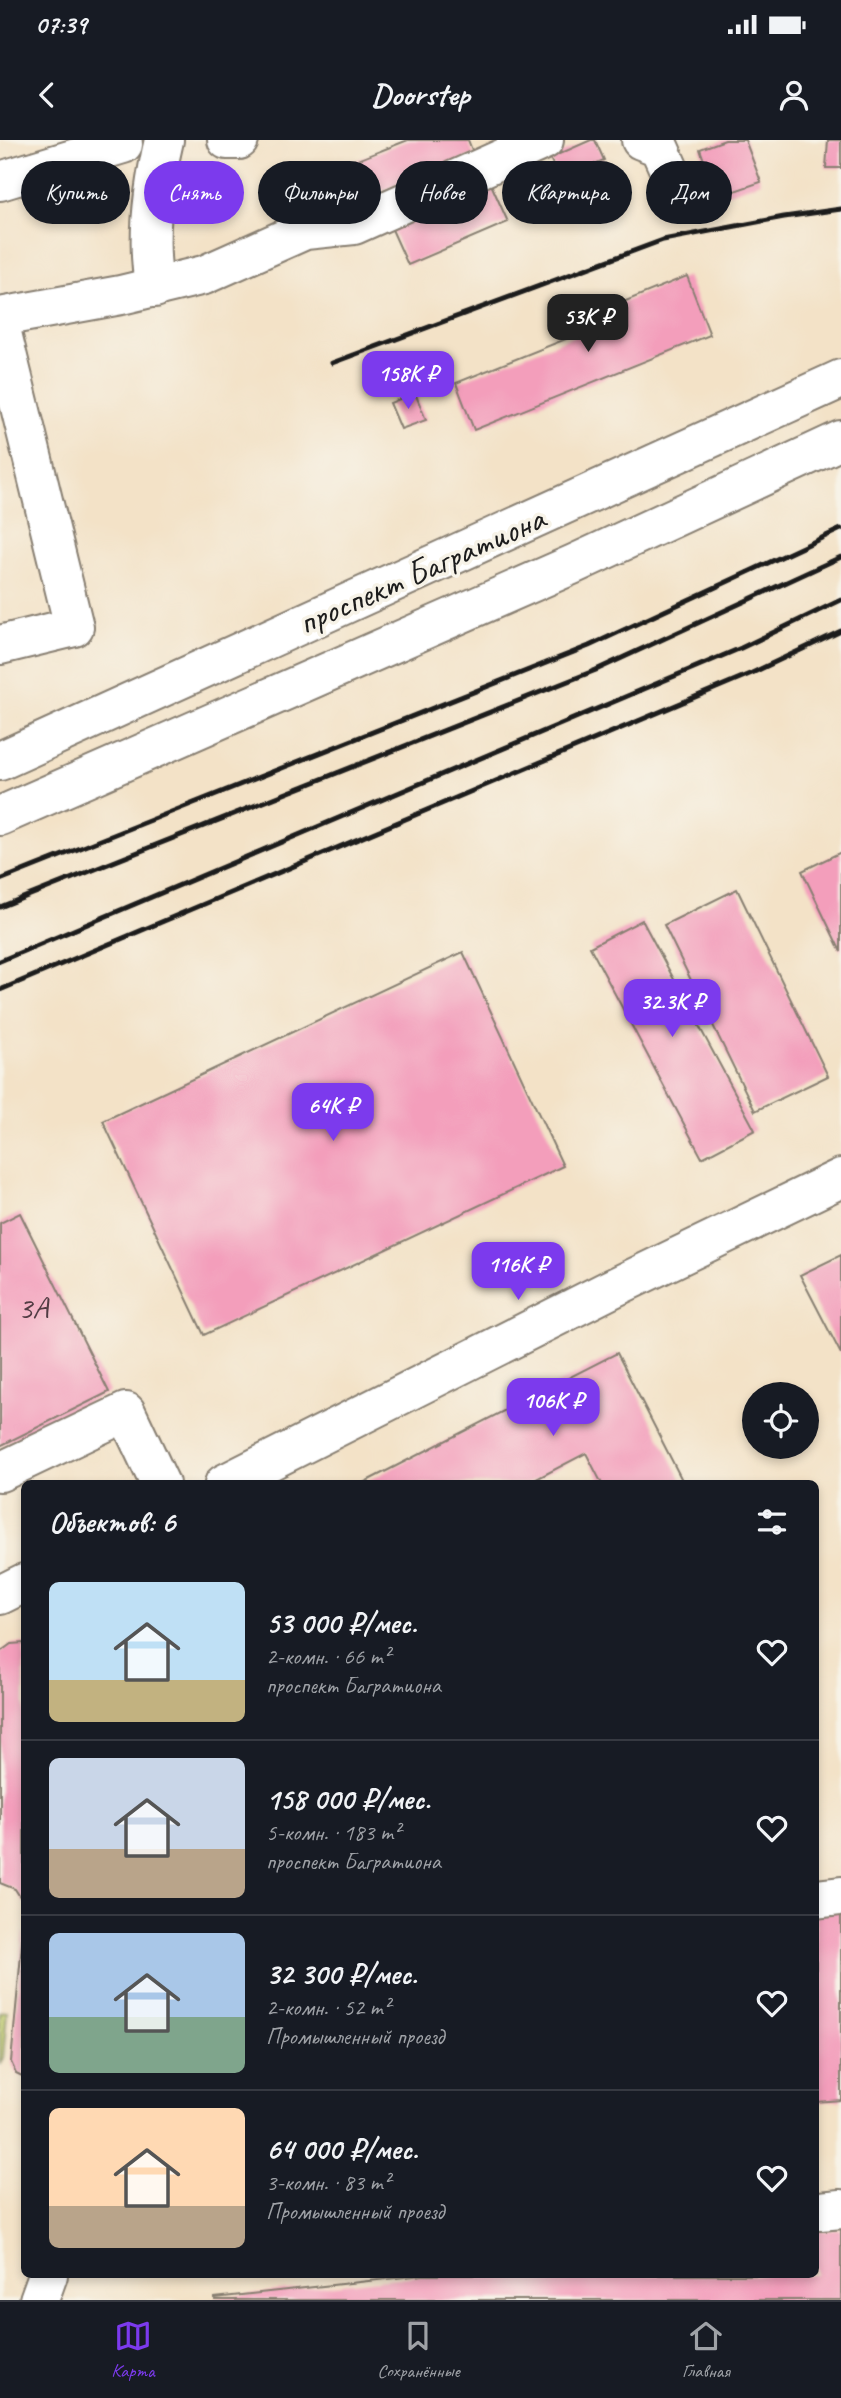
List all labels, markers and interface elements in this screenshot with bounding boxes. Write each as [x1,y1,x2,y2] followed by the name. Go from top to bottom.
[35,8,87,41] text: 07:39
[371,74,470,115] text: Doorstep
[28,76,66,114] icon: back
[775,76,813,114] icon: person
[21,161,130,224] chip: Купить
[144,161,244,224] chip: Снять
[258,161,381,224] chip: Фильтры
[395,161,488,224] chip: Новое
[502,161,632,224] chip: Квартира
[646,161,732,224] chip: Дом
[539,294,637,354] pin: 53K ₽
[563,302,613,331] text: 53K ₽
[351,352,465,411] pin: 158K ₽
[378,359,438,388] text: 158K ₽
[291,495,554,645] street label: проспект Багратиона
[607,979,737,1039] pin: 32.3K ₽
[640,987,704,1016] text: 32.3K ₽
[284,1084,382,1143] pin: 64K ₽
[308,1091,358,1120] text: 64K ₽
[461,1242,575,1302] pin: 116K ₽
[488,1250,548,1279] text: 116K ₽
[18,1287,50,1328] house number: 3А
[496,1378,610,1438] pin: 106K ₽
[742,1382,819,1459] map controls
[742,1382,819,1459] button: locate
[523,1386,583,1415] text: 106K ₽
[49,1503,175,1541] text: Объектов: 6
[753,1503,791,1541] icon: filters
[266,1604,417,1642] text: 53 000 ₽/мес.
[105,1610,189,1694] icon: home
[753,1633,791,1671] icon: heart
[266,1642,390,1671] text: 2-комн. · 66 m²
[266,1671,441,1700] text: проспект Багратиона
[266,1780,430,1818] text: 158 000 ₽/мес.
[105,1786,189,1870] icon: home
[753,1809,791,1847] icon: heart
[266,1818,400,1847] text: 5-комн. · 183 m²
[266,1847,441,1876] text: проспект Багратиона
[266,1955,417,1993] text: 32 300 ₽/мес.
[105,1961,189,2045] icon: home
[753,1984,791,2022] icon: heart
[266,1993,390,2022] text: 2-комн. · 52 m²
[266,2022,444,2051] text: Промышленный проезд
[266,2130,418,2168] text: 64 000 ₽/мес.
[105,2136,189,2220] icon: home
[753,2159,791,2197] icon: heart
[266,2168,390,2197] text: 3-комн. · 83 m²
[266,2197,444,2226] text: Промышленный проезд
[111,2317,155,2383] tab: Карта
[377,2317,460,2383] tab: Сохранённые
[682,2317,730,2383] tab: Главная

